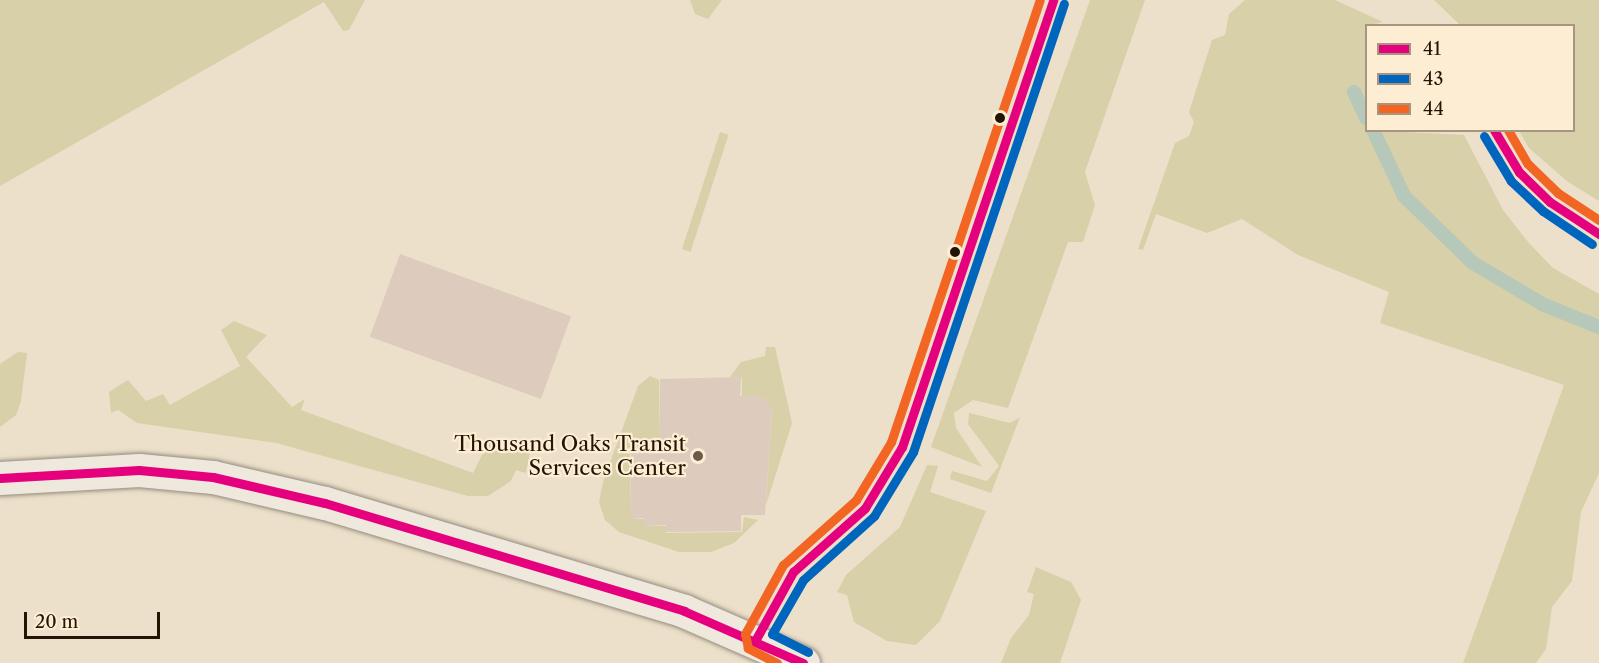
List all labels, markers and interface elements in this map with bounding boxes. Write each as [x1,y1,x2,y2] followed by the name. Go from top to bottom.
[1365,24,1575,132] legend
[1423,38,1441,60] text: 41
[1423,68,1443,90] text: 43
[1423,98,1444,120] text: 44
[994,112,1006,124] unlabelled marker
[949,246,961,258] unlabelled marker
[454,431,686,481] place label: Thousand Oaks Transit Services Center
[691,449,705,463] marker: Thousand Oaks Transit Services Center
[27,600,164,638] scale bar
[35,611,78,633] text: 20 m

